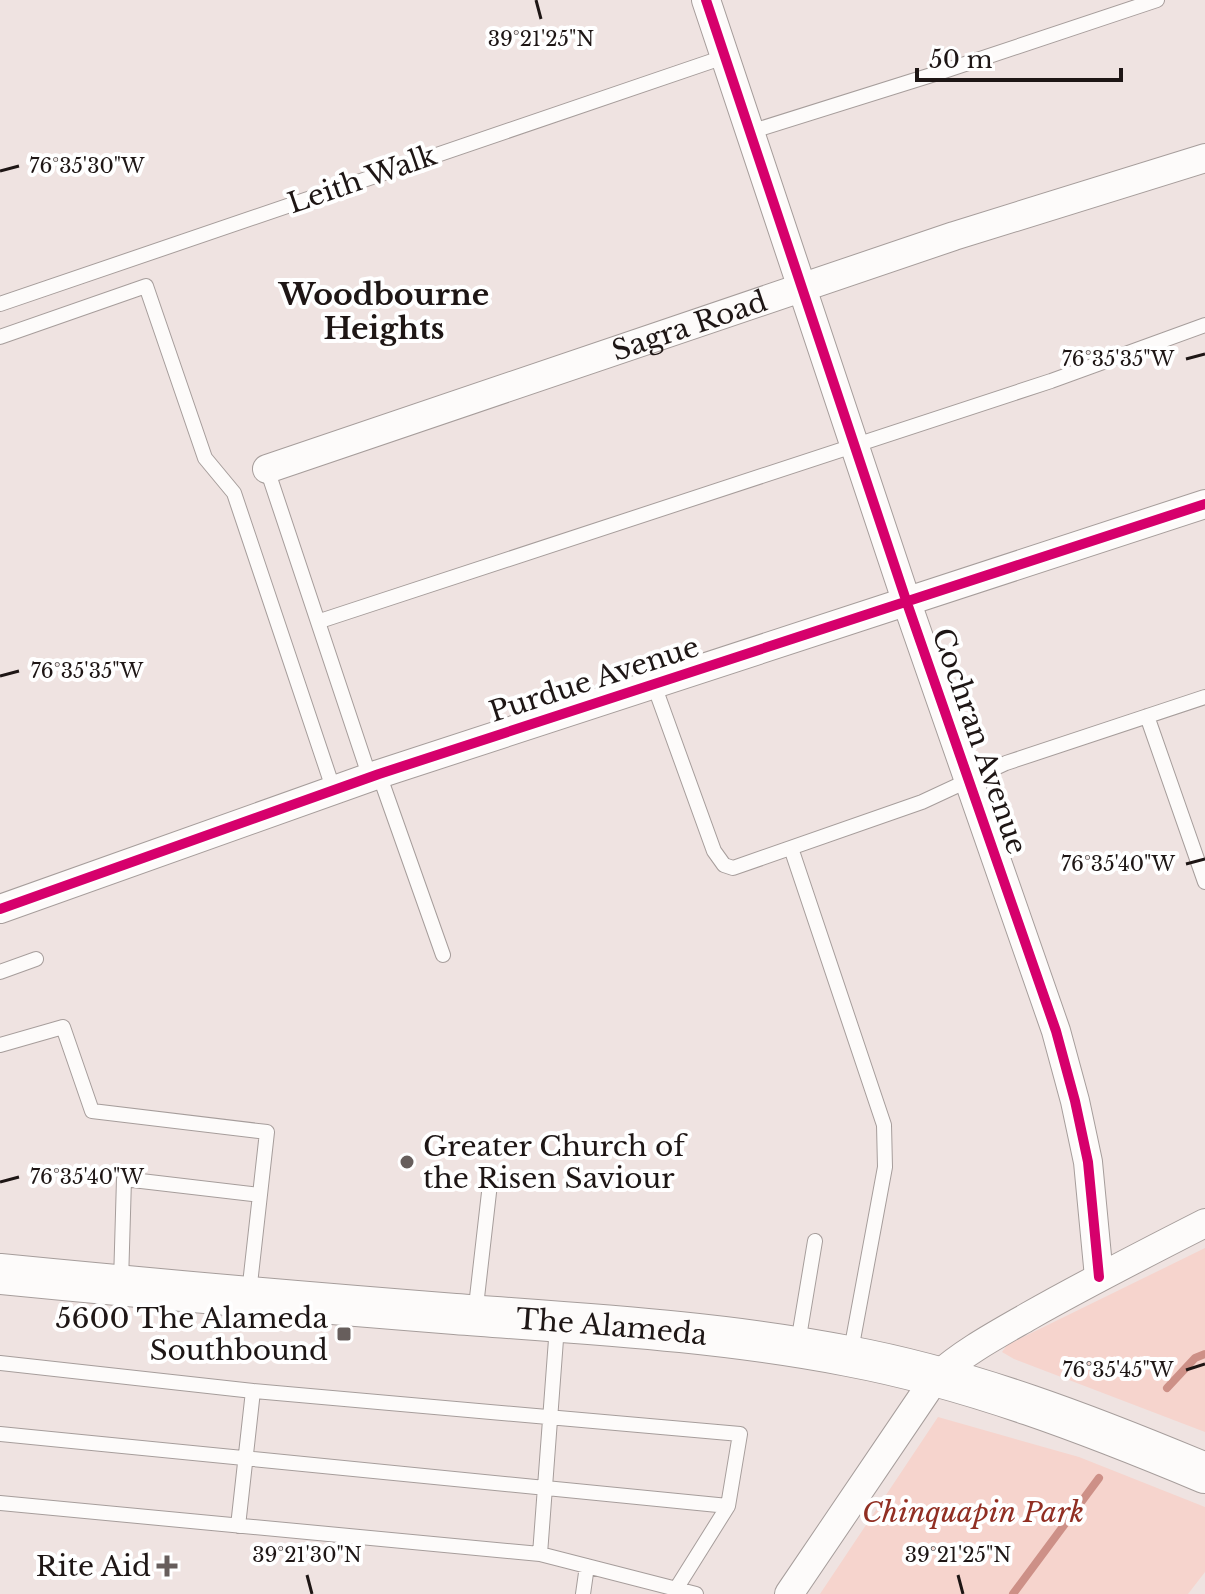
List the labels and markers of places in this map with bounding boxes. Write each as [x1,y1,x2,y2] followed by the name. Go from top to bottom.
[423,1129,688,1196] place label: Greater Church of the Risen Saviour
[398,1153,416,1171] marker: Greater Church of the Risen Saviour
[56,1301,328,1368] place label: 5600 The Alameda Southbound
[335,1325,353,1343] marker: 5600 The Alameda Southbound
[36,1549,151,1584] place label: Rite Aid
[158,1557,176,1575] marker: Rite Aid

